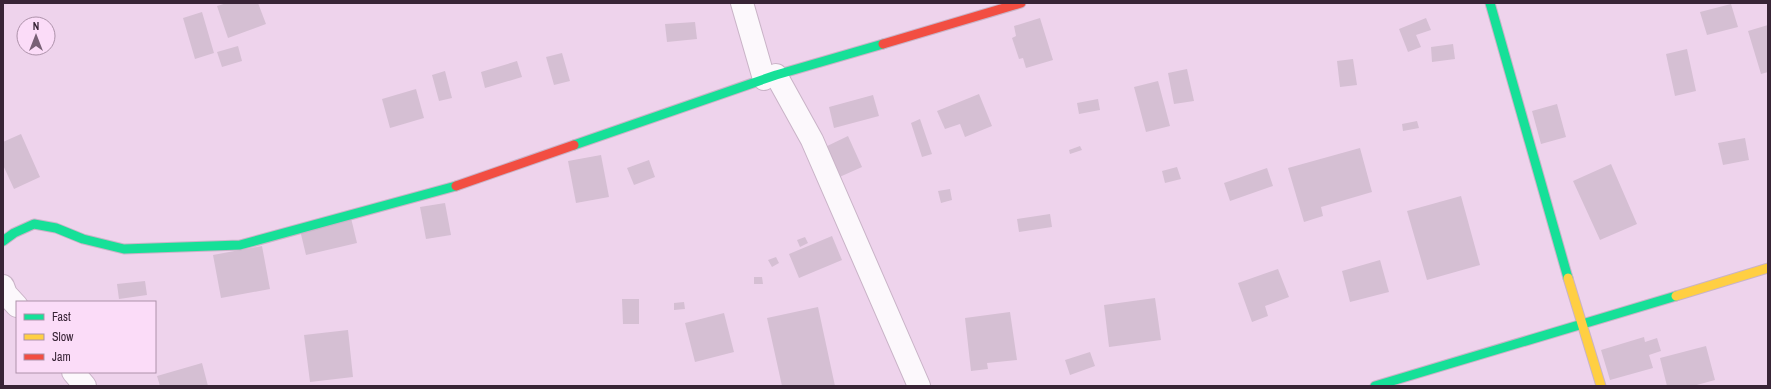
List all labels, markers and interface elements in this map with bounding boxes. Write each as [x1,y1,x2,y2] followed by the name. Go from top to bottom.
[16,16,56,56] north arrow
[33,19,39,33] text: N
[16,301,156,373] legend
[52,309,71,325] text: Fast
[52,329,74,345] text: Slow
[52,349,71,365] text: Jam

